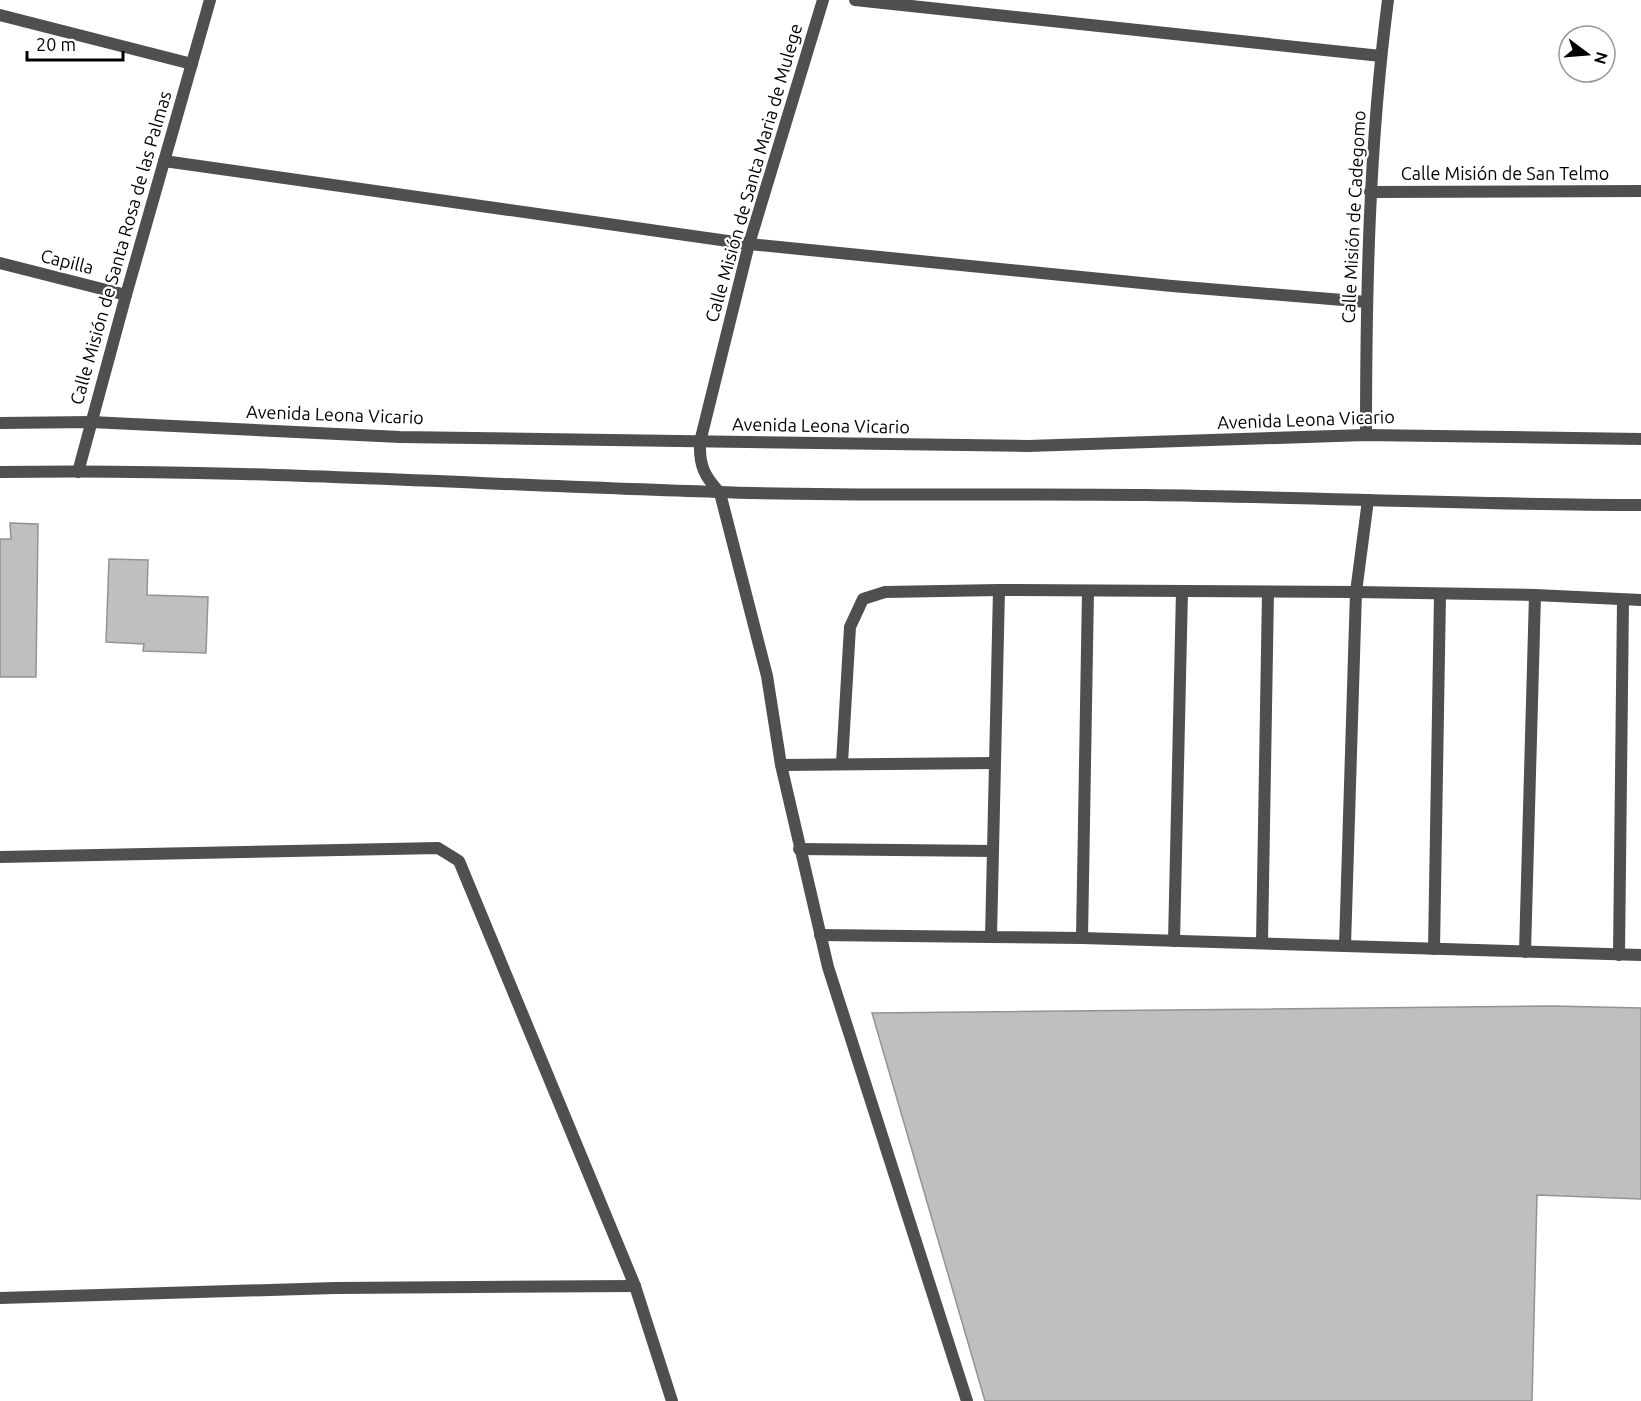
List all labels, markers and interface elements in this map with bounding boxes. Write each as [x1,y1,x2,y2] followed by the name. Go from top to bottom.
[701,21,805,324] street label: Calle Misión de Santa Maria de Mulege
[27,24,123,62] scale bar
[1557,24,1617,84] north arrow
[36,34,76,54] text: 20 m
[1591,50,1612,66] text: N
[66,88,175,407] street label: Calle Misión de Santa Rosa de las Palmas
[1337,110,1369,324] street label: Calle Misión de Cadegomo
[1401,163,1609,183] street label: Calle Misión de San Telmo
[39,245,96,277] street label: Capilla
[246,401,424,427] street label: Avenida Leona Vicario
[1217,406,1395,432] street label: Avenida Leona Vicario
[732,413,910,437] street label: Avenida Leona Vicario

